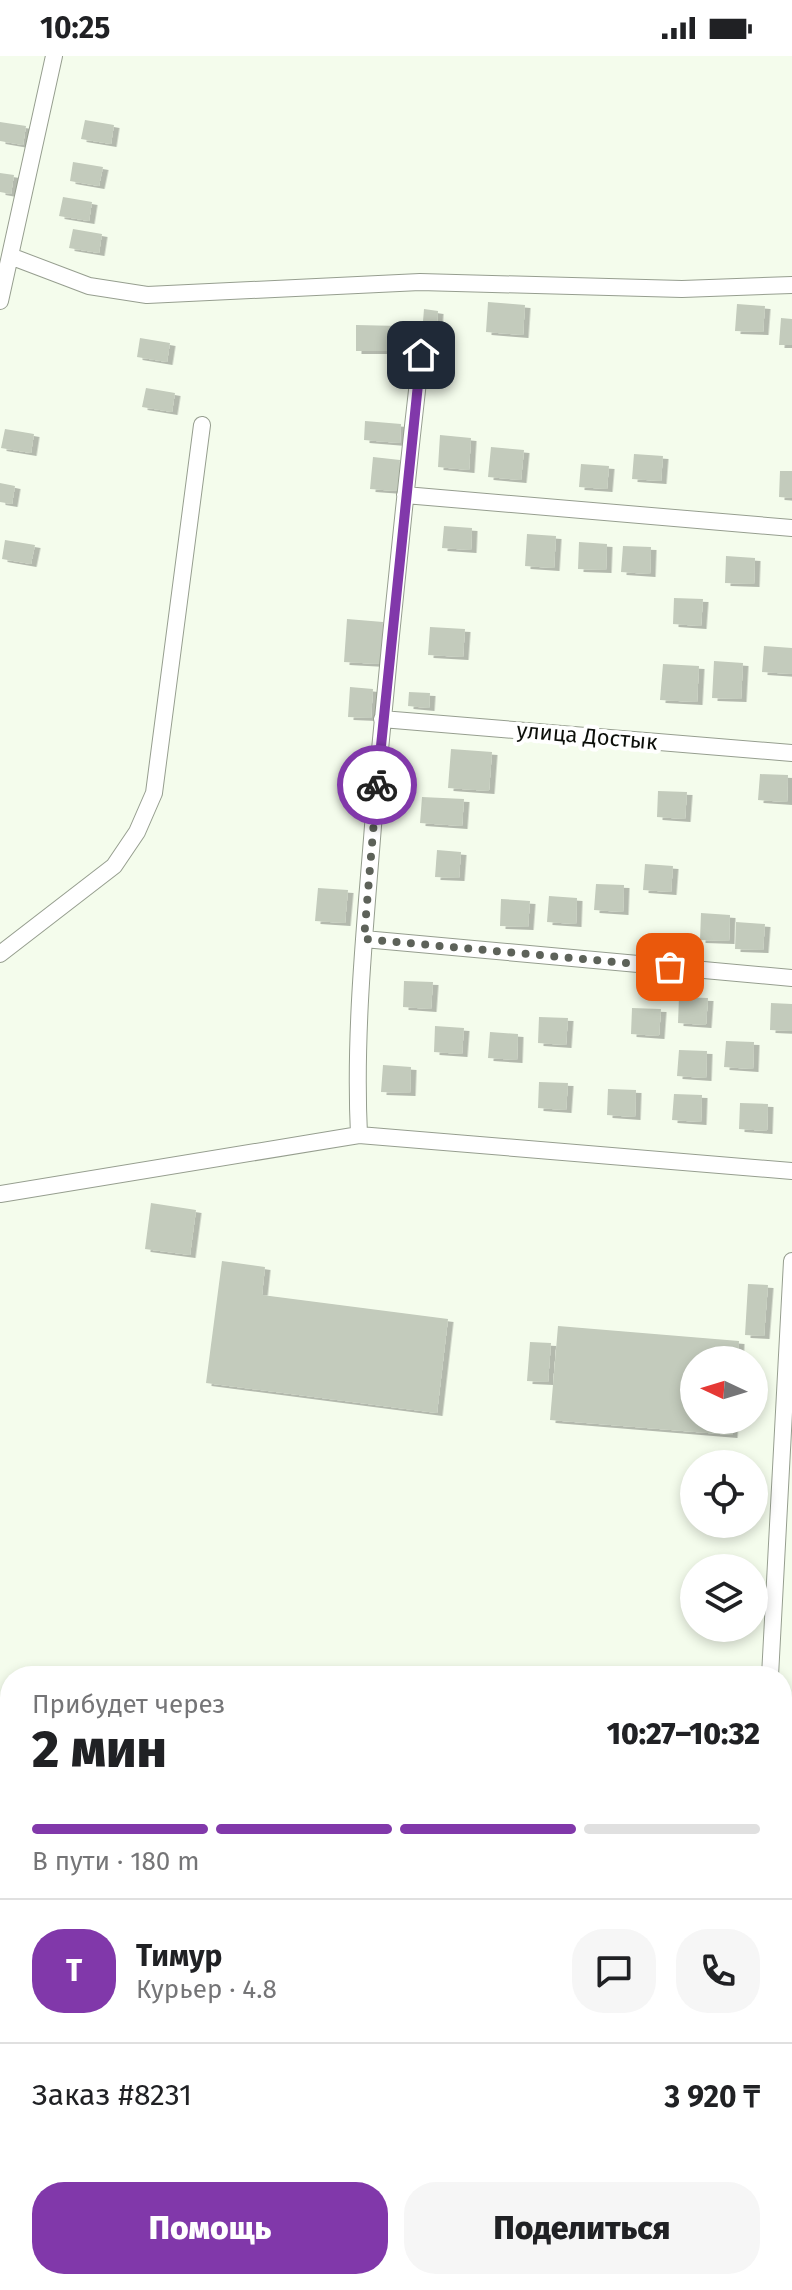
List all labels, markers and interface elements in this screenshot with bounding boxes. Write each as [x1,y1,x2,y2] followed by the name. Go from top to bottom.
[40,10,110,46] text: 10:25
[387,321,455,389] pin
[399,333,443,377] icon: home
[515,716,659,756] street label: улица Достык
[337,745,417,825] courier
[355,763,399,807] icon: bike
[636,933,704,1001] pin
[648,945,692,989] icon: bag
[680,1346,768,1434] north arrow
[680,1346,768,1642] map controls
[680,1450,768,1538] button: locate
[680,1554,768,1642] button: layers
[32,1689,225,1720] text: Прибудет через
[607,1716,760,1752] text: 10:27–10:32
[32,1718,167,1781] text: 2 мин
[32,1846,199,1877] text: В пути · 180 m
[572,1929,656,2013] button: chat
[676,1929,760,2013] button: phone
[136,1938,222,1974] text: Тимур
[66,1953,82,1989] text: Т
[136,1974,277,2005] text: Курьер · 4.8
[32,2077,192,2113] text: Заказ #8231
[665,2079,760,2115] text: 3 920 ₸
[32,2182,388,2274] button: Помощь
[404,2182,760,2274] button: Поделиться

